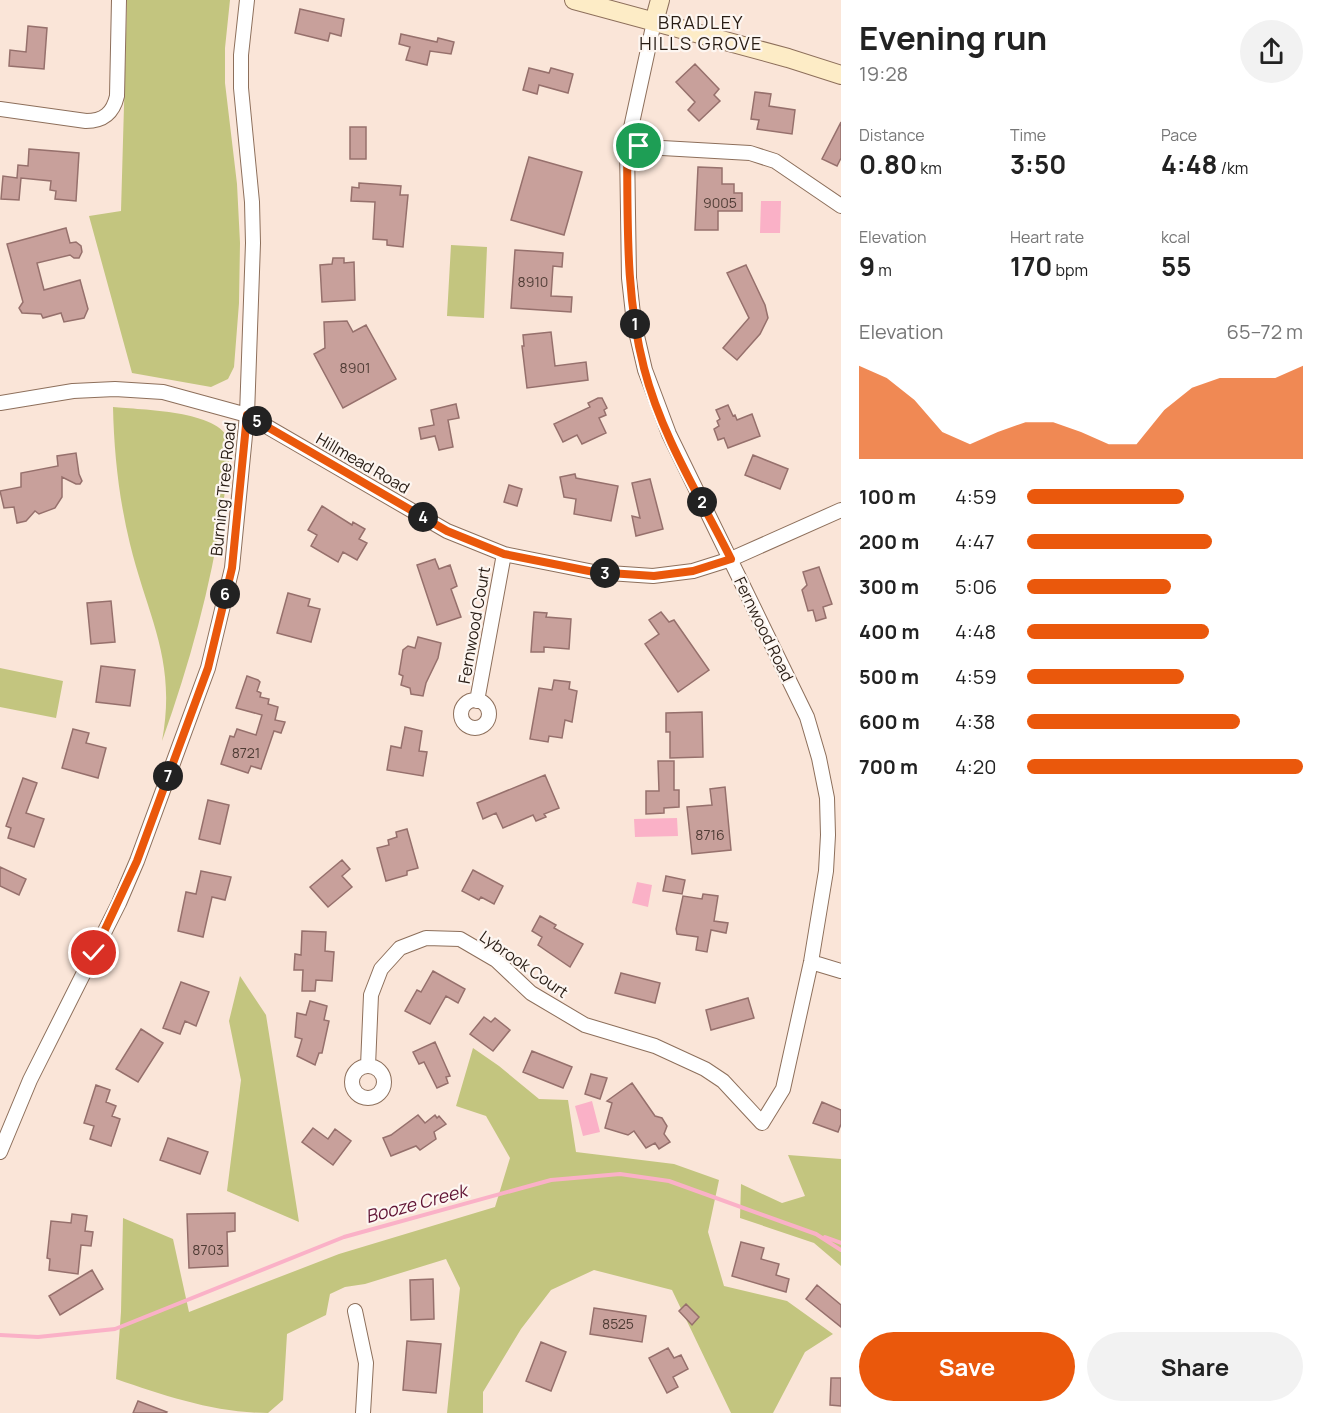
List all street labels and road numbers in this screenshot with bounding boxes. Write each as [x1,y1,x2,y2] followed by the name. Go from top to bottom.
[205,421,241,557] street label: Burning Tree Road
[312,427,414,499] street label: Hillmead Road
[453,565,495,685] street label: Fernwood Court
[729,573,799,685] street label: Fernwood Road
[475,925,573,1003] street label: Lybrook Court

